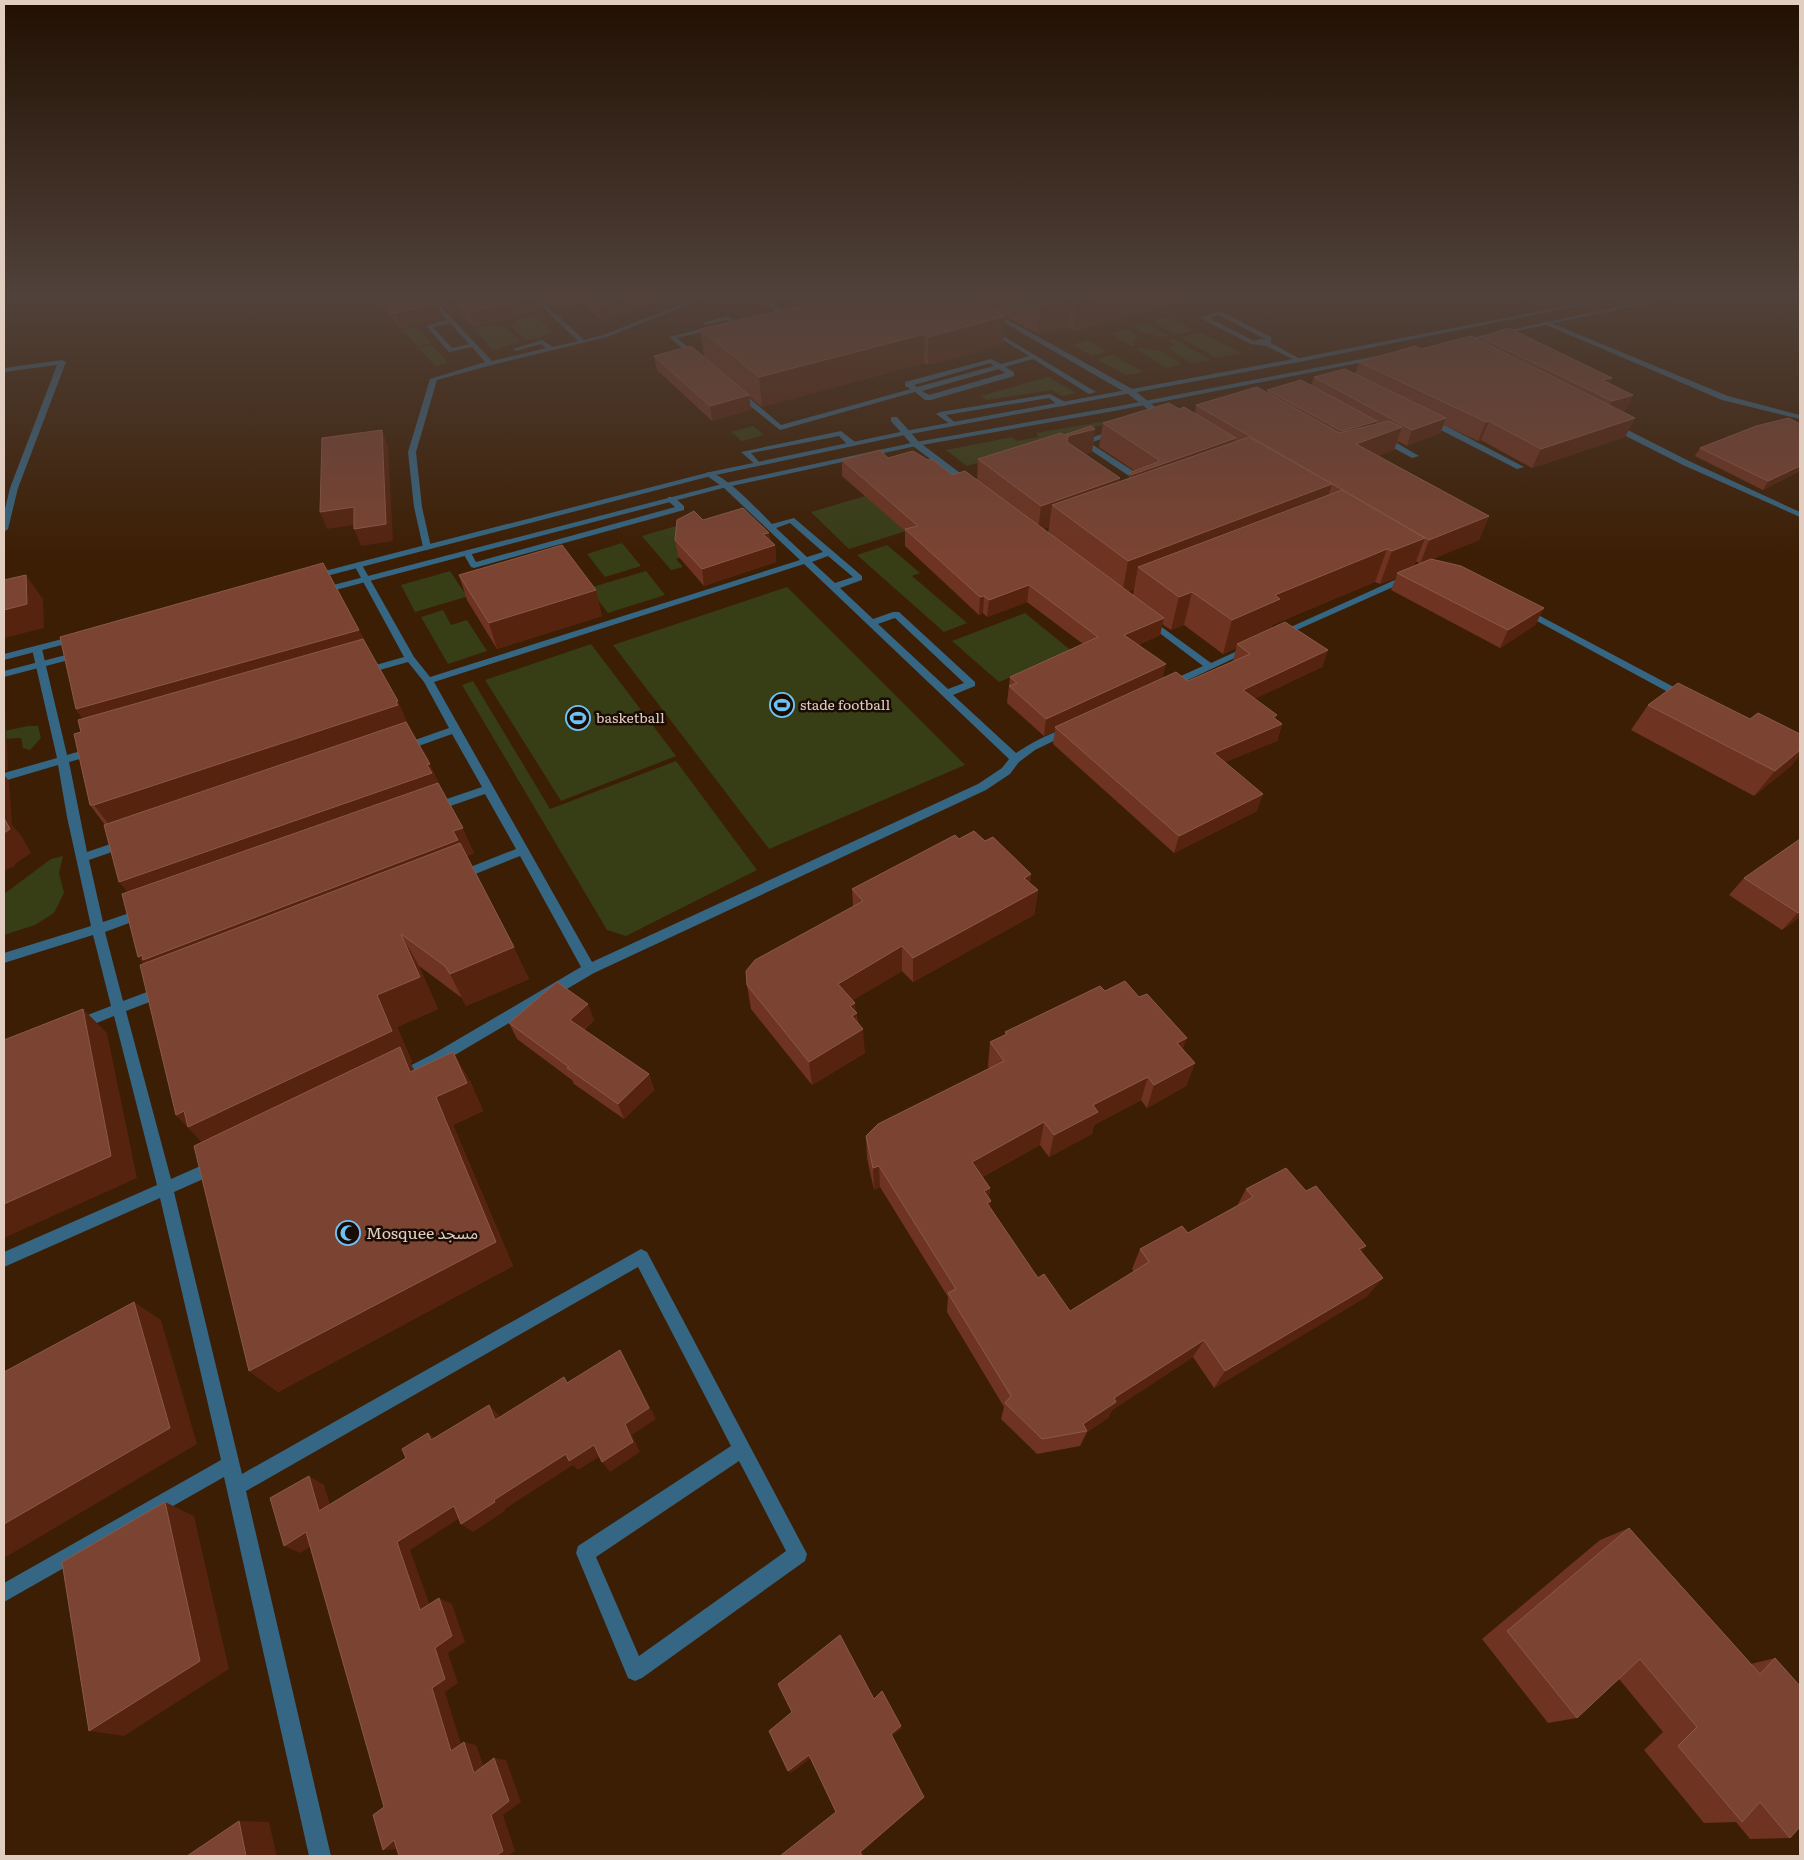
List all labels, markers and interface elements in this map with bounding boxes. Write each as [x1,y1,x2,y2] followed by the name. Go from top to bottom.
[769,692,795,718] sports icon: stade football
[800,694,891,714] place label: stade football
[565,705,591,731] sports icon: basketball
[596,707,665,727] place label: basketball
[335,1220,361,1246] mosque icon: Mosquee مسجد
[366,1220,478,1244] place label: Mosquee مسجد

